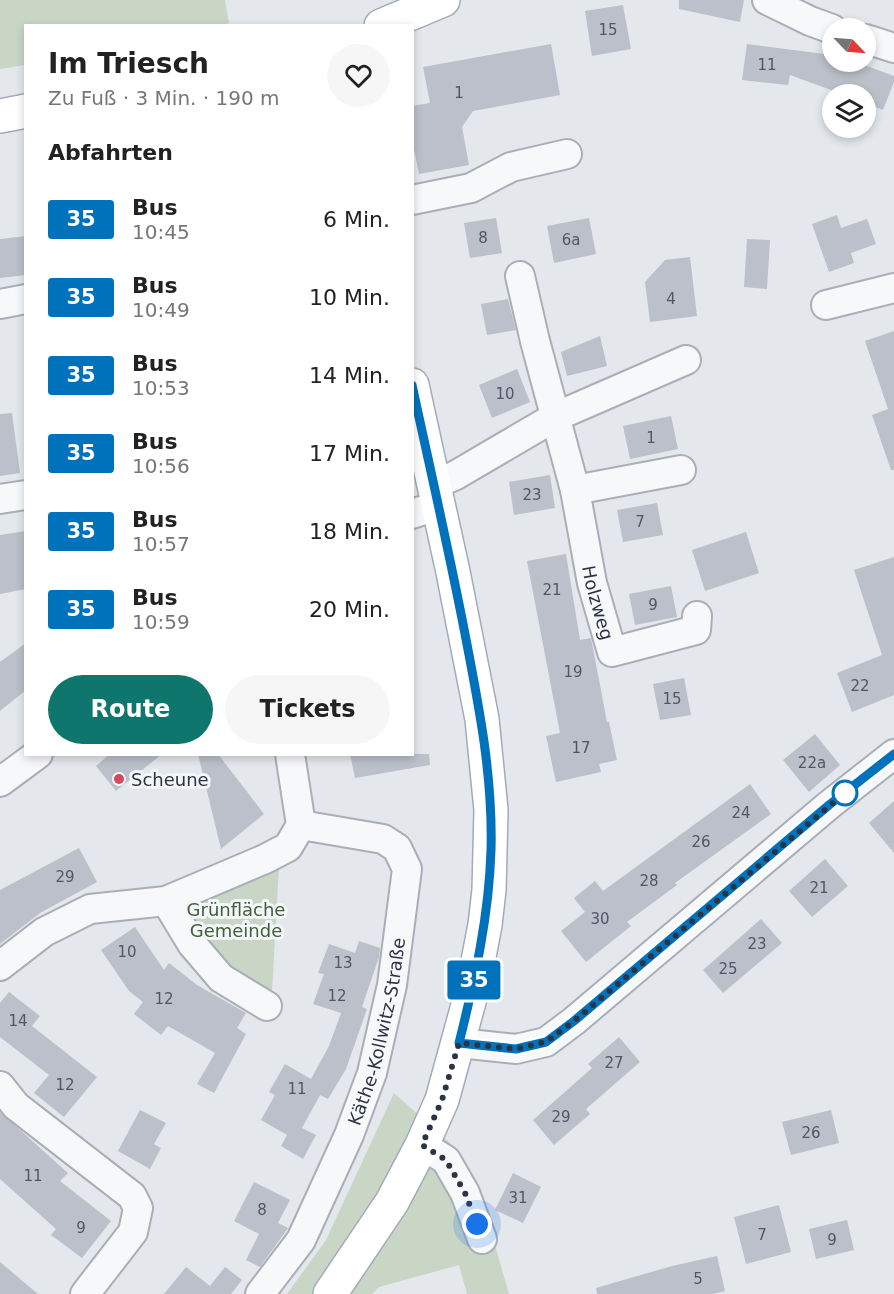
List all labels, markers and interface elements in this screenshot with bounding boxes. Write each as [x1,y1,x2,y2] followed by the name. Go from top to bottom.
[822,18,876,72] north arrow
[822,18,876,138] map controls
[598,21,618,39] house number: 15
[327,44,390,107] button: heart
[48,47,209,80] text: Im Triesch
[757,56,777,74] house number: 11
[454,84,464,102] house number: 1
[822,84,876,138] button: layers
[48,86,280,110] text: Zu Fuß · 3 Min. · 190 m
[48,140,173,165] text: Abfahrten
[132,195,178,220] text: Bus
[66,207,96,231] text: 35
[323,207,390,232] text: 6 Min.
[132,220,190,244] text: 10:45
[478,229,488,247] house number: 8
[562,231,580,249] house number: 6a
[132,273,178,298] text: Bus
[66,285,96,309] text: 35
[309,285,390,310] text: 10 Min.
[666,290,676,308] house number: 4
[132,298,190,322] text: 10:49
[132,351,178,376] text: Bus
[66,363,96,387] text: 35
[309,363,390,388] text: 14 Min.
[132,376,190,400] text: 10:53
[495,385,515,403] house number: 10
[132,429,178,454] text: Bus
[646,429,656,447] house number: 1
[66,441,96,465] text: 35
[309,441,390,466] text: 17 Min.
[132,454,190,478] text: 10:56
[522,486,542,504] house number: 23
[132,507,178,532] text: Bus
[635,513,645,531] house number: 7
[66,519,96,543] text: 35
[309,519,390,544] text: 18 Min.
[132,532,190,556] text: 10:57
[578,564,618,642] street label: Holzweg
[542,581,562,599] house number: 21
[132,585,178,610] text: Bus
[648,596,658,614] house number: 9
[66,597,96,621] text: 35
[309,597,390,622] text: 20 Min.
[132,610,190,634] text: 10:59
[563,663,583,681] house number: 19
[48,675,213,744] button: Route
[225,675,390,744] button: Tickets
[850,677,870,695] house number: 22
[662,690,682,708] house number: 15
[571,739,591,757] house number: 17
[798,754,826,772] house number: 22a
[131,769,209,790] place label: Scheune
[112,772,126,786] marker: Scheune
[832,780,858,806] unlabelled marker
[731,804,751,822] house number: 24
[691,833,711,851] house number: 26
[55,868,75,886] house number: 29
[639,872,659,890] house number: 28
[809,879,829,897] house number: 21
[187,899,285,941] park label: Grünfläche Gemeinde
[590,910,610,928] house number: 30
[747,935,767,953] house number: 23
[343,936,409,1128] street label: Käthe-Kollwitz-Straße
[117,943,137,961] house number: 10
[333,954,353,972] house number: 13
[447,960,501,1000] line badge: 35
[718,960,738,978] house number: 25
[459,968,489,992] text: 35
[327,987,347,1005] house number: 12
[154,990,174,1008] house number: 12
[8,1012,28,1030] house number: 14
[604,1054,624,1072] house number: 27
[55,1076,75,1094] house number: 12
[287,1080,307,1098] house number: 11
[551,1108,571,1126] house number: 29
[801,1124,821,1142] house number: 26
[23,1167,43,1185] house number: 11
[508,1189,528,1207] house number: 31
[257,1201,267,1219] house number: 8
[462,1209,492,1239] your location
[76,1219,86,1237] house number: 9
[757,1226,767,1244] house number: 7
[827,1231,837,1249] house number: 9
[693,1270,703,1288] house number: 5

